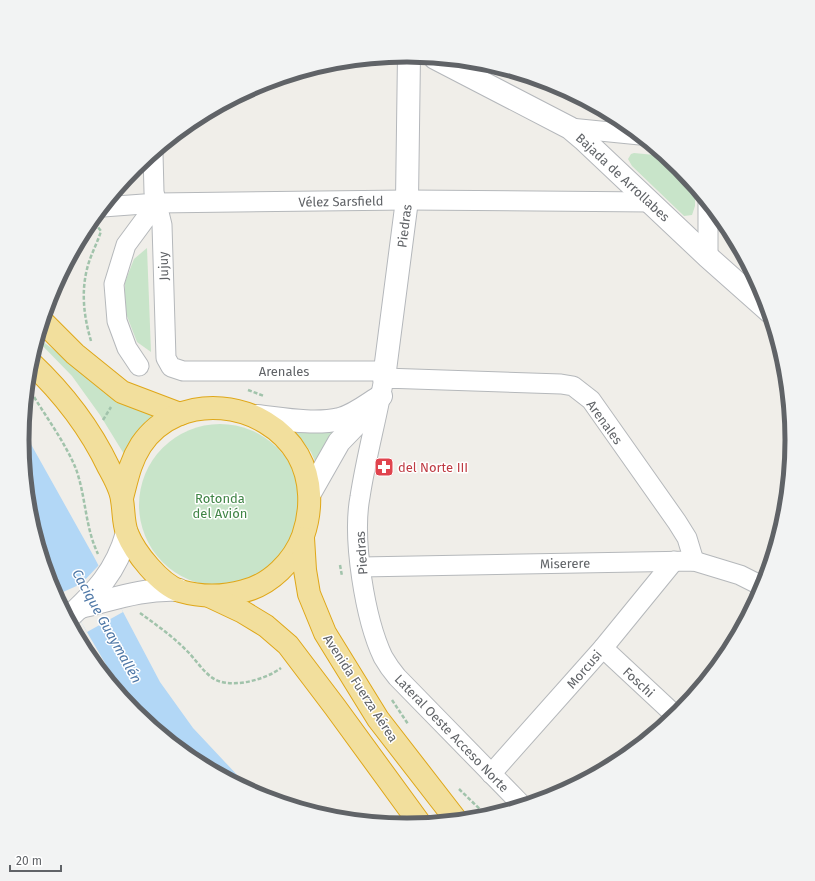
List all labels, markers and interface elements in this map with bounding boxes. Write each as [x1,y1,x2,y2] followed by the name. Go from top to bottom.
[573,130,673,225] street label: Bajada de Arrollabes
[298,193,384,210] street label: Vélez Sarsfield
[394,203,415,249] street label: Piedras
[155,251,172,281] street label: Jujuy
[259,364,309,379] street label: Arenales
[584,397,626,447] street label: Arenales
[373,456,395,478] pharmacy icon: del Norte III
[398,460,468,475] place label: del Norte III
[193,491,247,521] park label: Rotonda del Avión
[352,531,371,575] street label: Piedras
[540,556,590,571] street label: Miserere
[68,566,145,686] water label: Cacique Guaymallén
[320,632,401,745] street label: Avenida Fuerza Aérea
[564,647,605,692] street label: Morcusi
[620,664,657,700] street label: Foschi
[392,671,512,795] street label: Lateral Oeste Acceso Norte
[10,847,61,873] scale bar
[16,854,42,868] text: 20 m

